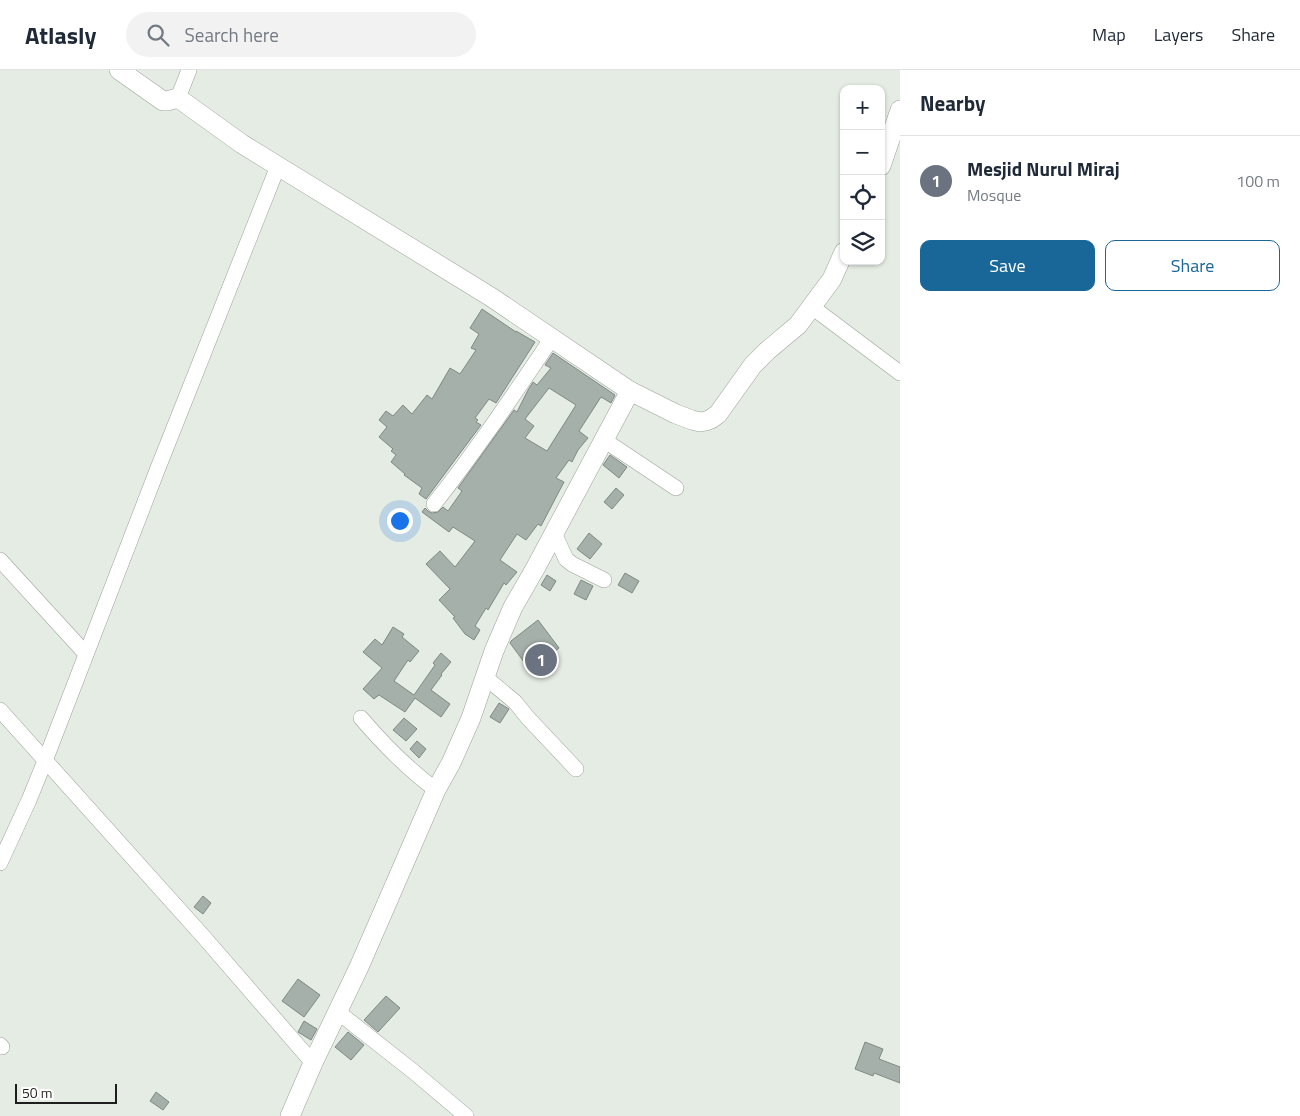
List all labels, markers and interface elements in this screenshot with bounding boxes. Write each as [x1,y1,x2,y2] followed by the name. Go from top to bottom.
[126,12,476,57] search box
[25,17,96,53] text: Atlasly
[184,20,279,49] text: Search here
[144,21,172,49] icon: search
[1092,21,1126,48] text: Map
[1154,21,1203,48] text: Layers
[1231,21,1275,48] text: Share
[840,85,885,265] map controls
[840,85,885,130] button: +
[920,87,985,119] text: Nearby
[840,130,885,175] button: −
[967,154,1120,183] text: Mesjid Nurul Miraj
[932,169,940,193] text: 1
[1236,169,1280,193] text: 100 m
[840,175,885,220] button: locate
[967,183,1021,207] text: Mosque
[840,220,885,265] button: layers
[920,240,1095,291] button: Save
[1105,240,1280,291] button: Share
[387,508,413,534] your location
[525,641,557,679] pin: 1
[15,1081,118,1104] scale bar
[22,1082,52,1103] text: 50 m

